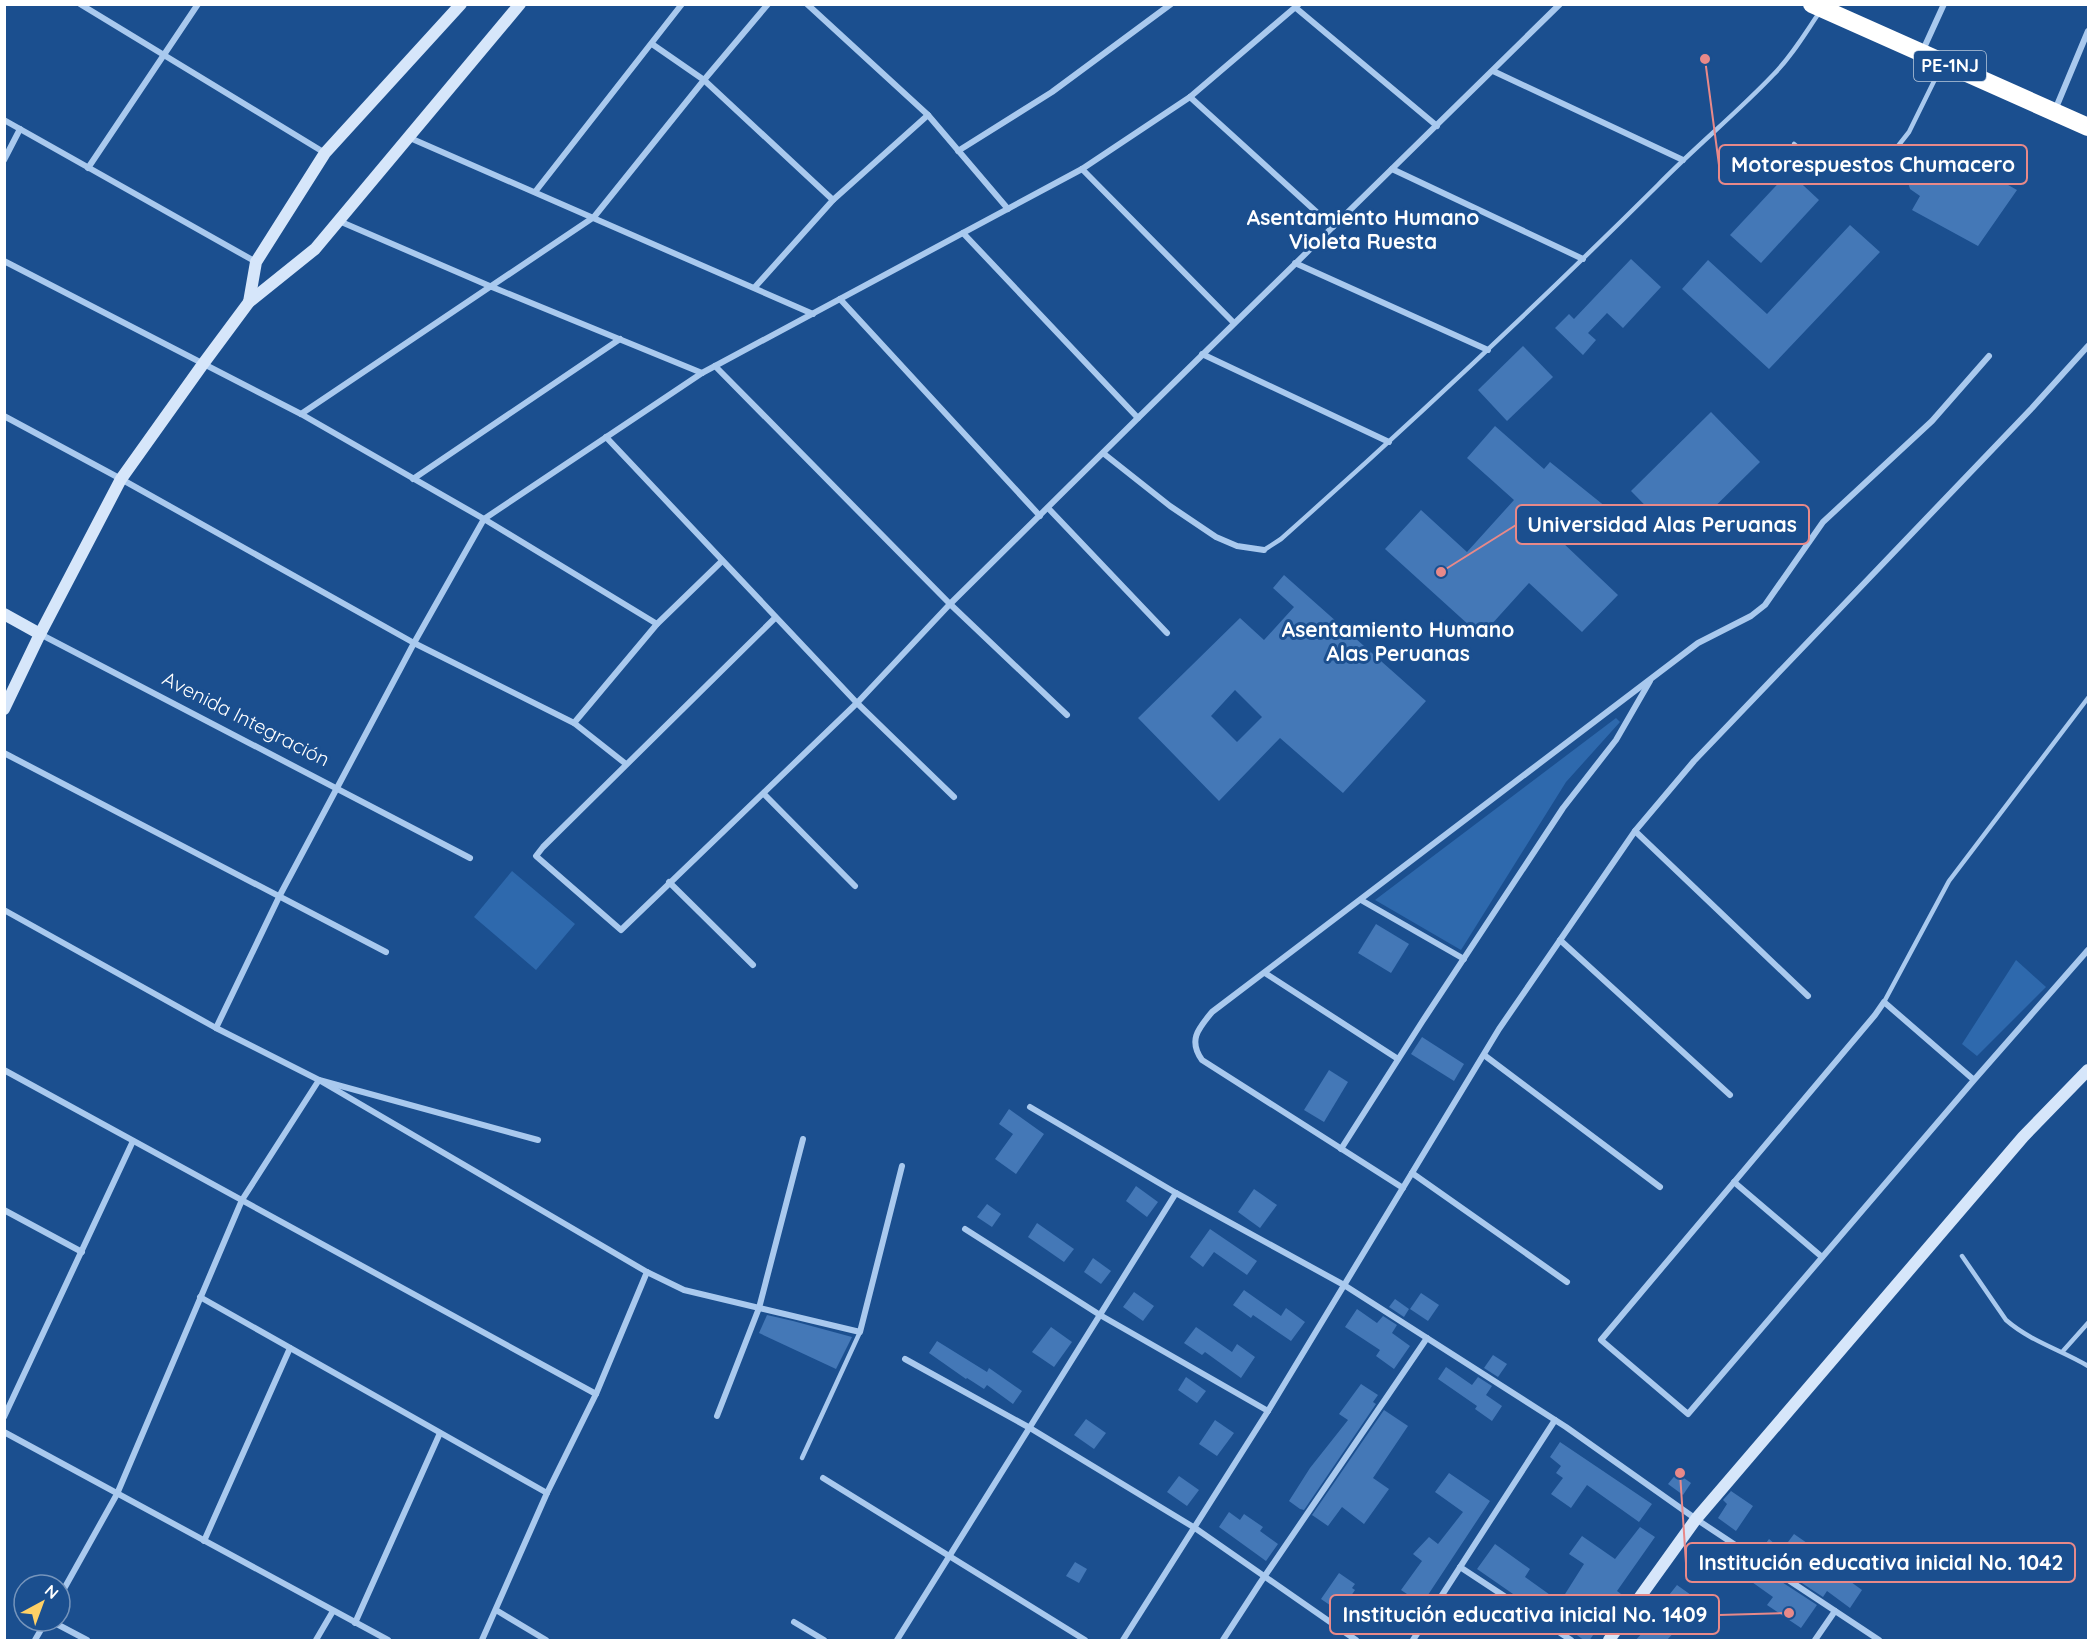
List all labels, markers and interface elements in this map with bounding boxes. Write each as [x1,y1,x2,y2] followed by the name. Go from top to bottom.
[1914,51,1986,81] road number: PE-1NJ
[1719,145,2027,184] callout: Motorespuestos Chumacero
[1731,151,2015,177] text: Motorespuestos Chumacero
[1247,204,1479,254] district label: Asentamiento Humano Violeta Ruesta
[1516,505,1809,544] callout: Universidad Alas Peruanas
[1527,511,1797,537] text: Universidad Alas Peruanas
[1282,616,1514,666] district label: Asentamiento Humano Alas Peruanas
[158,666,334,772] street label: Avenida Integración
[1686,1543,2075,1582] callout: Institución educativa inicial No. 1042
[1698,1549,2064,1575] text: Institución educativa inicial No. 1042
[12,1573,72,1633] north arrow
[41,1580,63,1603] text: N
[1330,1595,1719,1634] callout: Institución educativa inicial No. 1409
[1343,1601,1708,1627] text: Institución educativa inicial No. 1409

